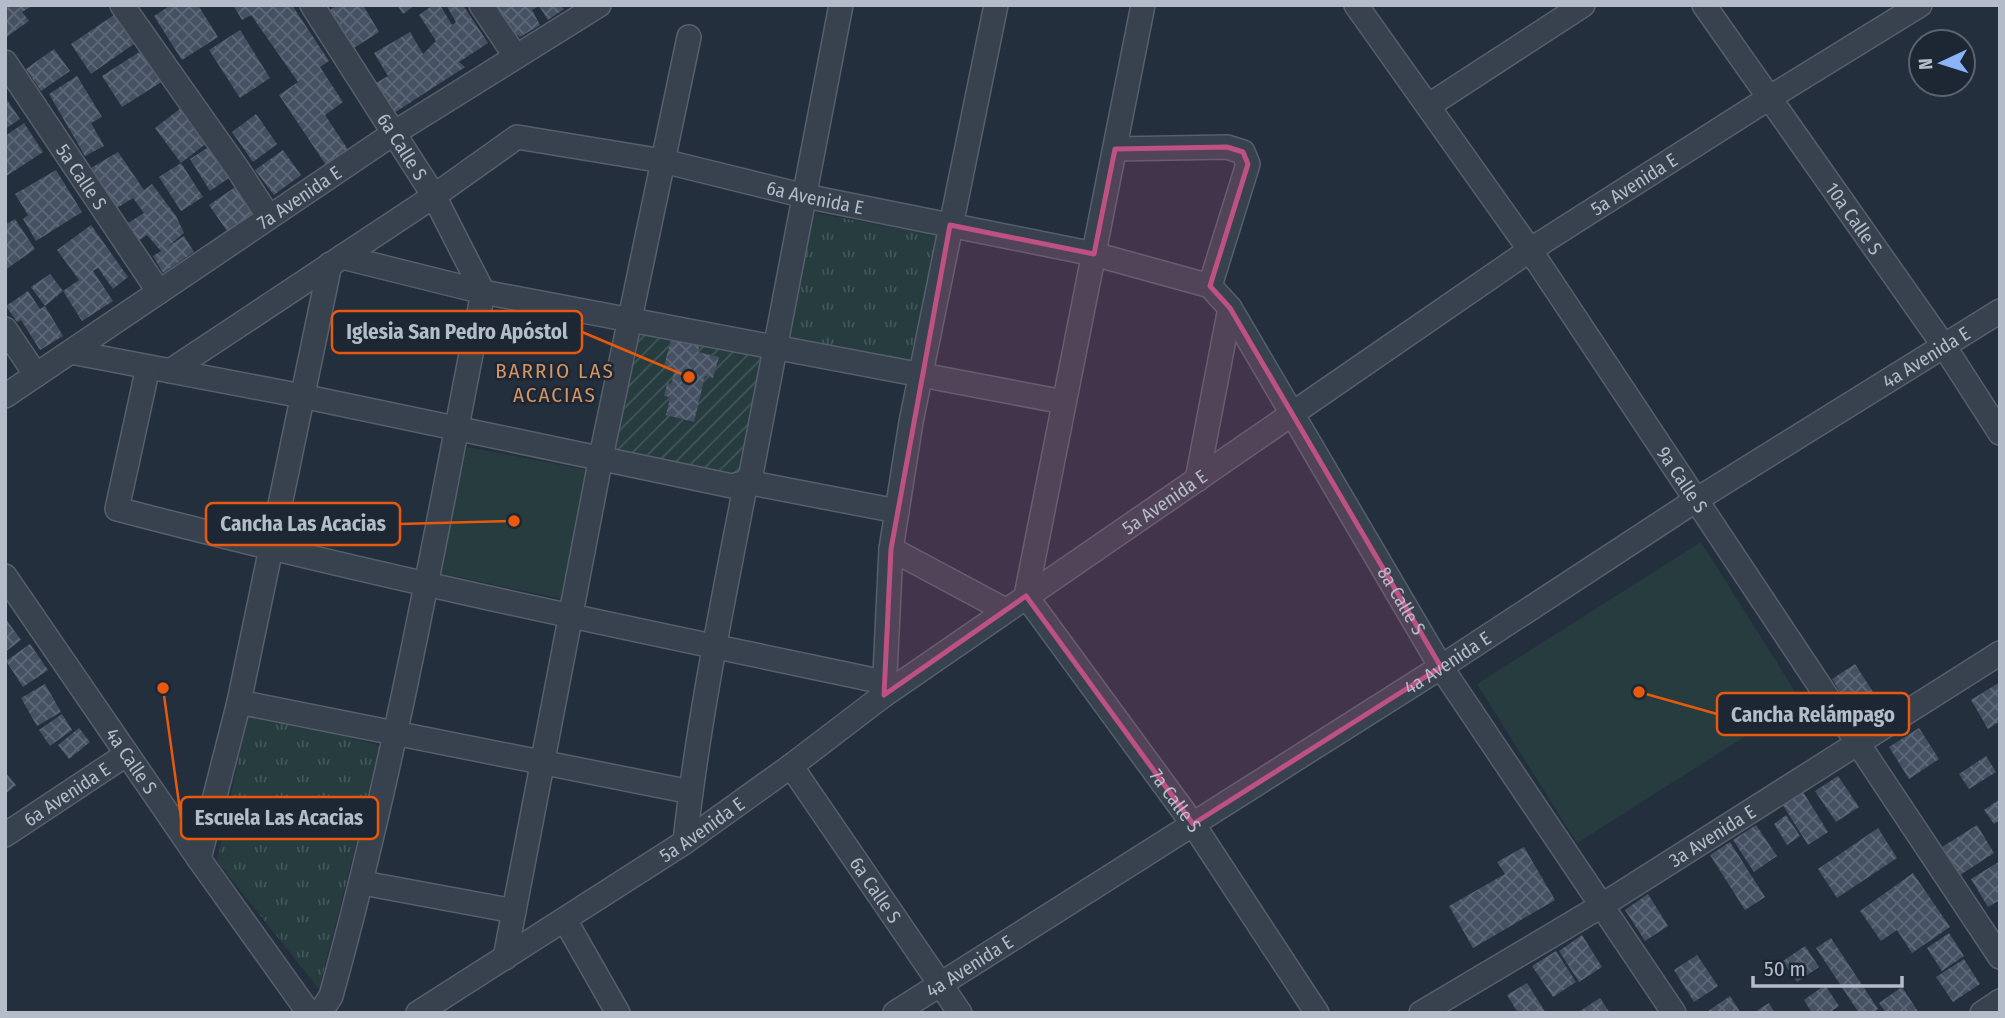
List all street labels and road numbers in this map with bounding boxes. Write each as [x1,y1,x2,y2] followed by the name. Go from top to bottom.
[373,109,432,184] street label: 6a Calle S
[52,139,112,214] street label: 5a Calle S
[1586,148,1681,220] street label: 5a Avenida E
[253,161,346,234] street label: 7a Avenida E
[764,175,866,219] street label: 6a Avenida E
[1821,178,1887,259] street label: 10a Calle S
[1878,321,1974,393] street label: 4a Avenida E
[1652,442,1713,517] street label: 9a Calle S
[1118,465,1211,539] street label: 5a Avenida E
[1373,562,1431,639] street label: 8a Calle S
[1400,626,1495,699] street label: 4a Avenida E
[101,723,162,798] street label: 4a Calle S
[19,757,114,831] street label: 6a Avenida E
[1145,764,1207,836] street label: 7a Calle S
[655,792,749,867] street label: 5a Avenida E
[1665,800,1760,871] street label: 3a Avenida E
[845,852,906,927] street label: 6a Calle S
[922,930,1017,1002] street label: 4a Avenida E

